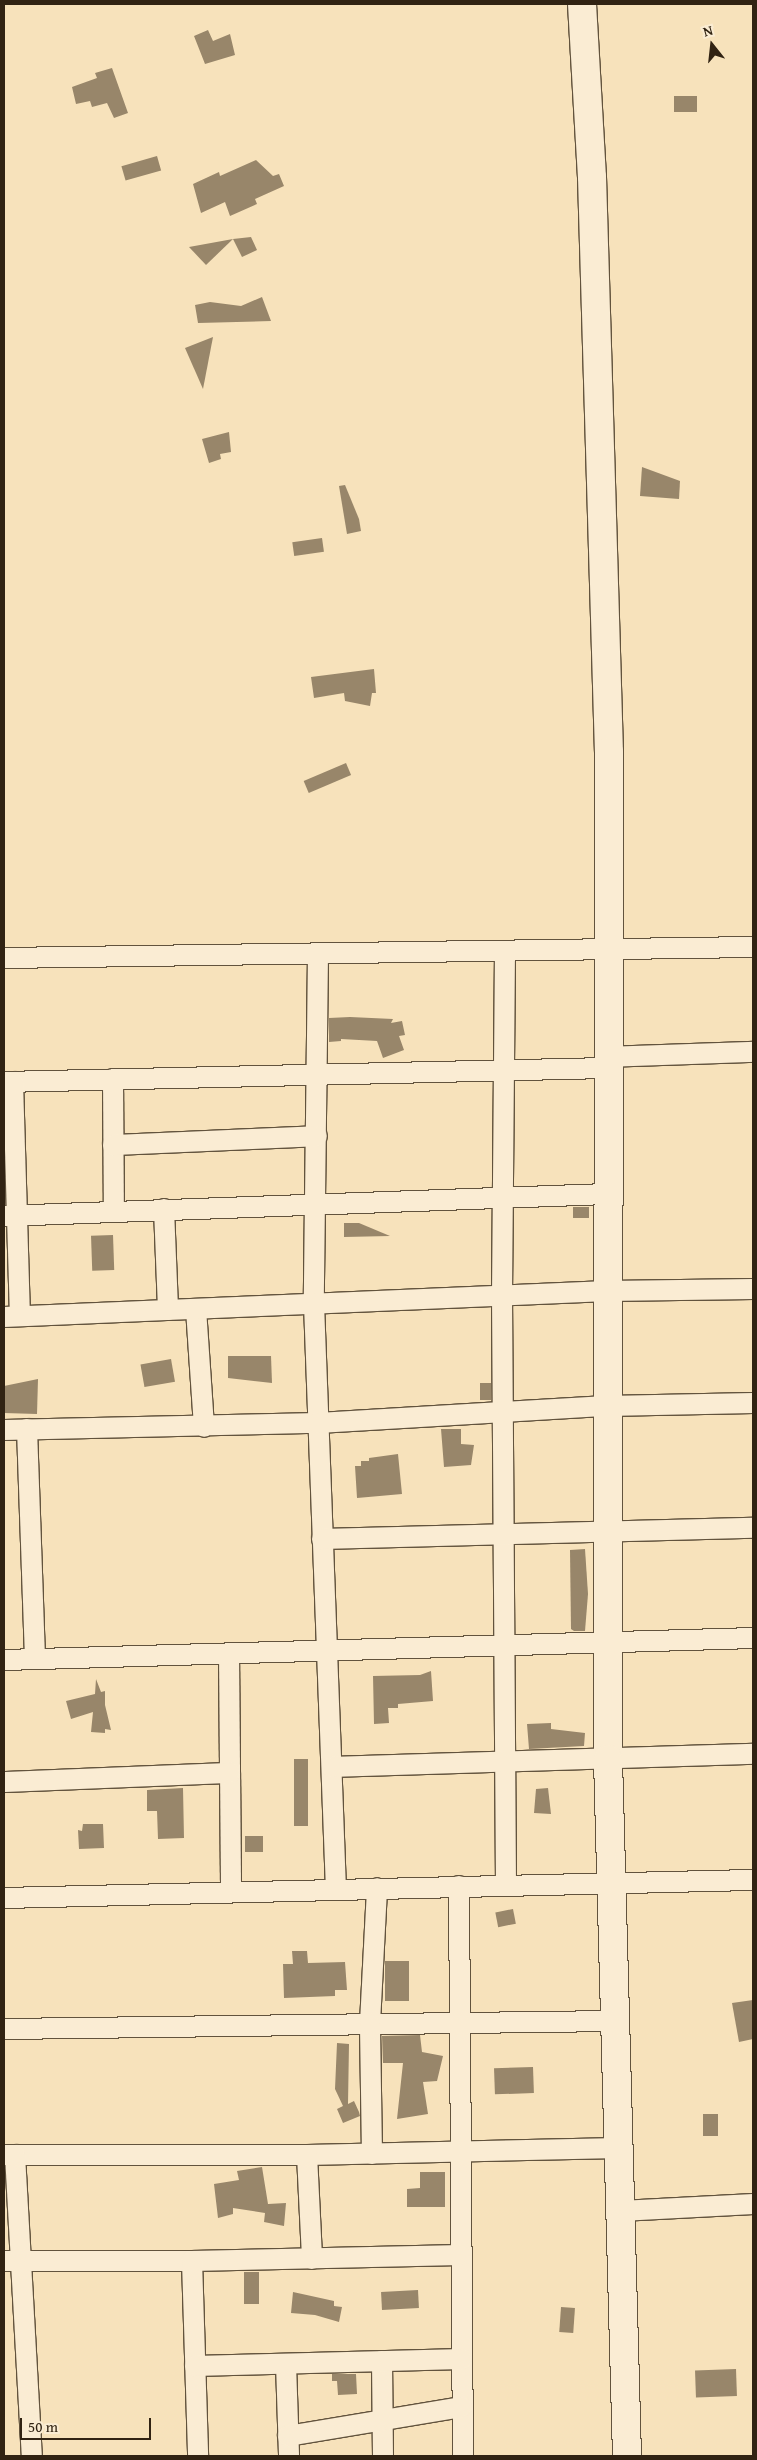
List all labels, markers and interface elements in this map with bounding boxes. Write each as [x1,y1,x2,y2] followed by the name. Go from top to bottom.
[687,20,737,70] north arrow
[701,20,715,41] text: N
[22,2408,154,2440] scale bar
[28,2416,58,2437] text: 50 m

